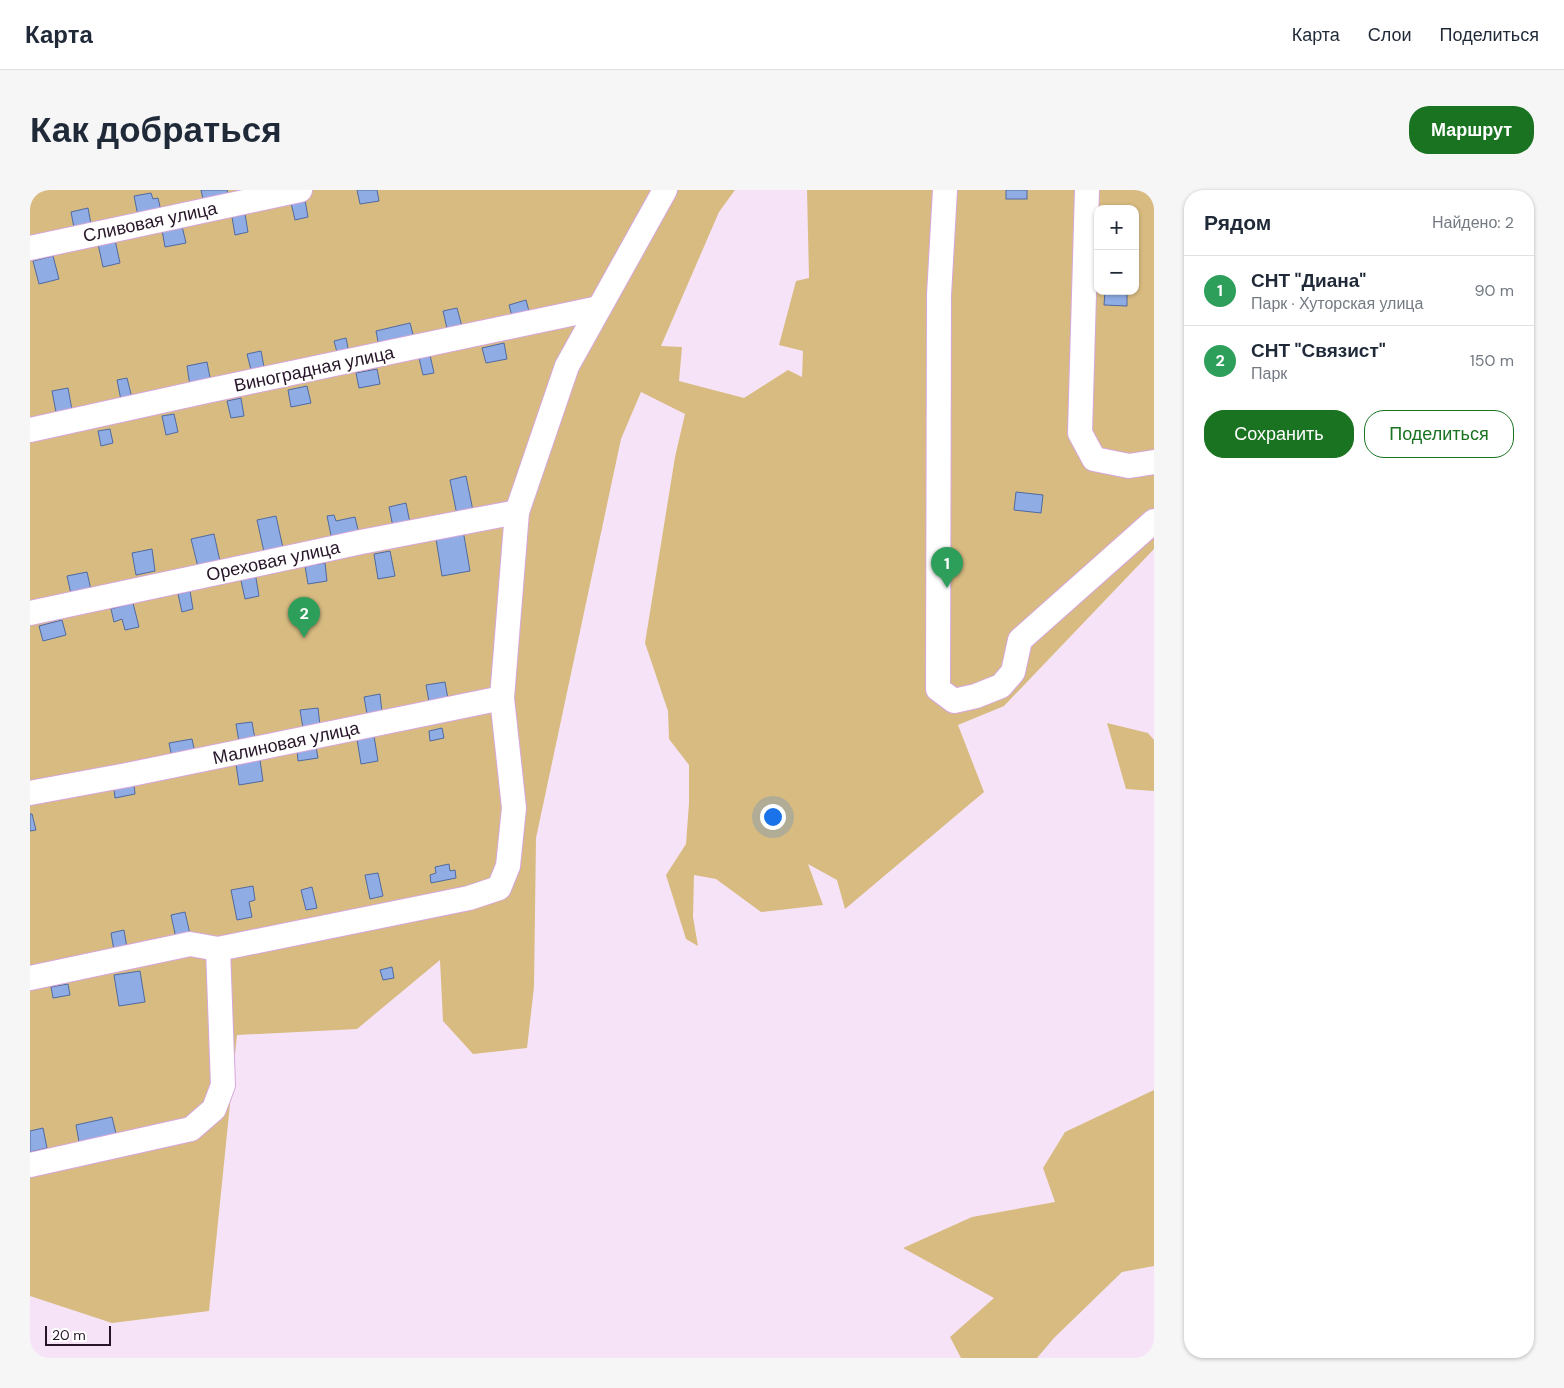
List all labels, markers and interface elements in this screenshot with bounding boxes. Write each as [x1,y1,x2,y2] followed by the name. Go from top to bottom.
[25,19,93,50] text: Карта
[1292,23,1340,47] text: Карта
[1368,23,1412,47] text: Слои
[1440,23,1539,47] text: Поделиться
[1409,106,1534,154] button: Маршрут
[30,107,282,153] text: Как добраться
[81,196,220,248] street label: Сливовая улица
[1094,205,1139,295] map controls
[1094,205,1139,250] button: +
[1204,209,1271,237] text: Рядом
[1432,212,1514,233] text: Найдено: 2
[1094,250,1139,295] button: −
[1251,268,1366,293] text: СНТ "Диана"
[1217,280,1223,301] text: 1
[1474,280,1514,301] text: 90 m
[1251,293,1423,314] text: Парк · Хуторская улица
[1251,338,1386,363] text: СНТ "Связист"
[232,340,397,398] street label: Виноградная улица
[1215,350,1225,371] text: 2
[1470,350,1514,371] text: 150 m
[1251,363,1287,384] text: Парк
[1204,410,1354,458] button: Сохранить
[1364,410,1514,458] button: Поделиться
[204,535,343,587] street label: Ореховая улица
[931,547,963,588] pin: 1
[288,597,320,638] pin: 2
[211,716,362,770] street label: Малиновая улица
[760,804,786,830] your location
[45,1323,111,1346] scale bar
[52,1326,86,1344] text: 20 m

